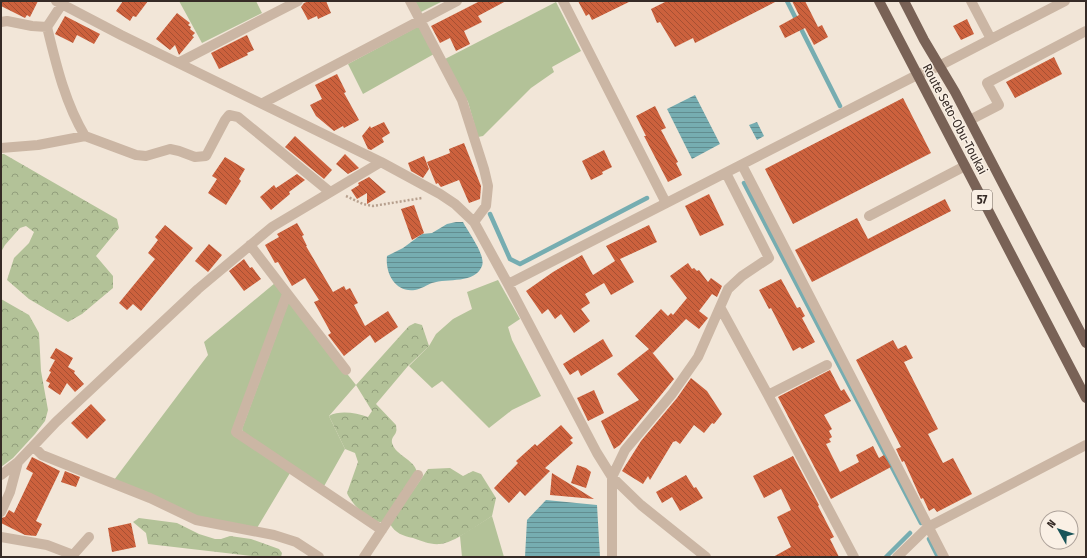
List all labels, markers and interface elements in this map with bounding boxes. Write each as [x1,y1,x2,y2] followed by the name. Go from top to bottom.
[919,61,991,177] street label: Route Seto-Obu-Toukai
[972,190,992,210] road number: 57
[1039,510,1079,550] north arrow
[1044,517,1059,531] text: N

